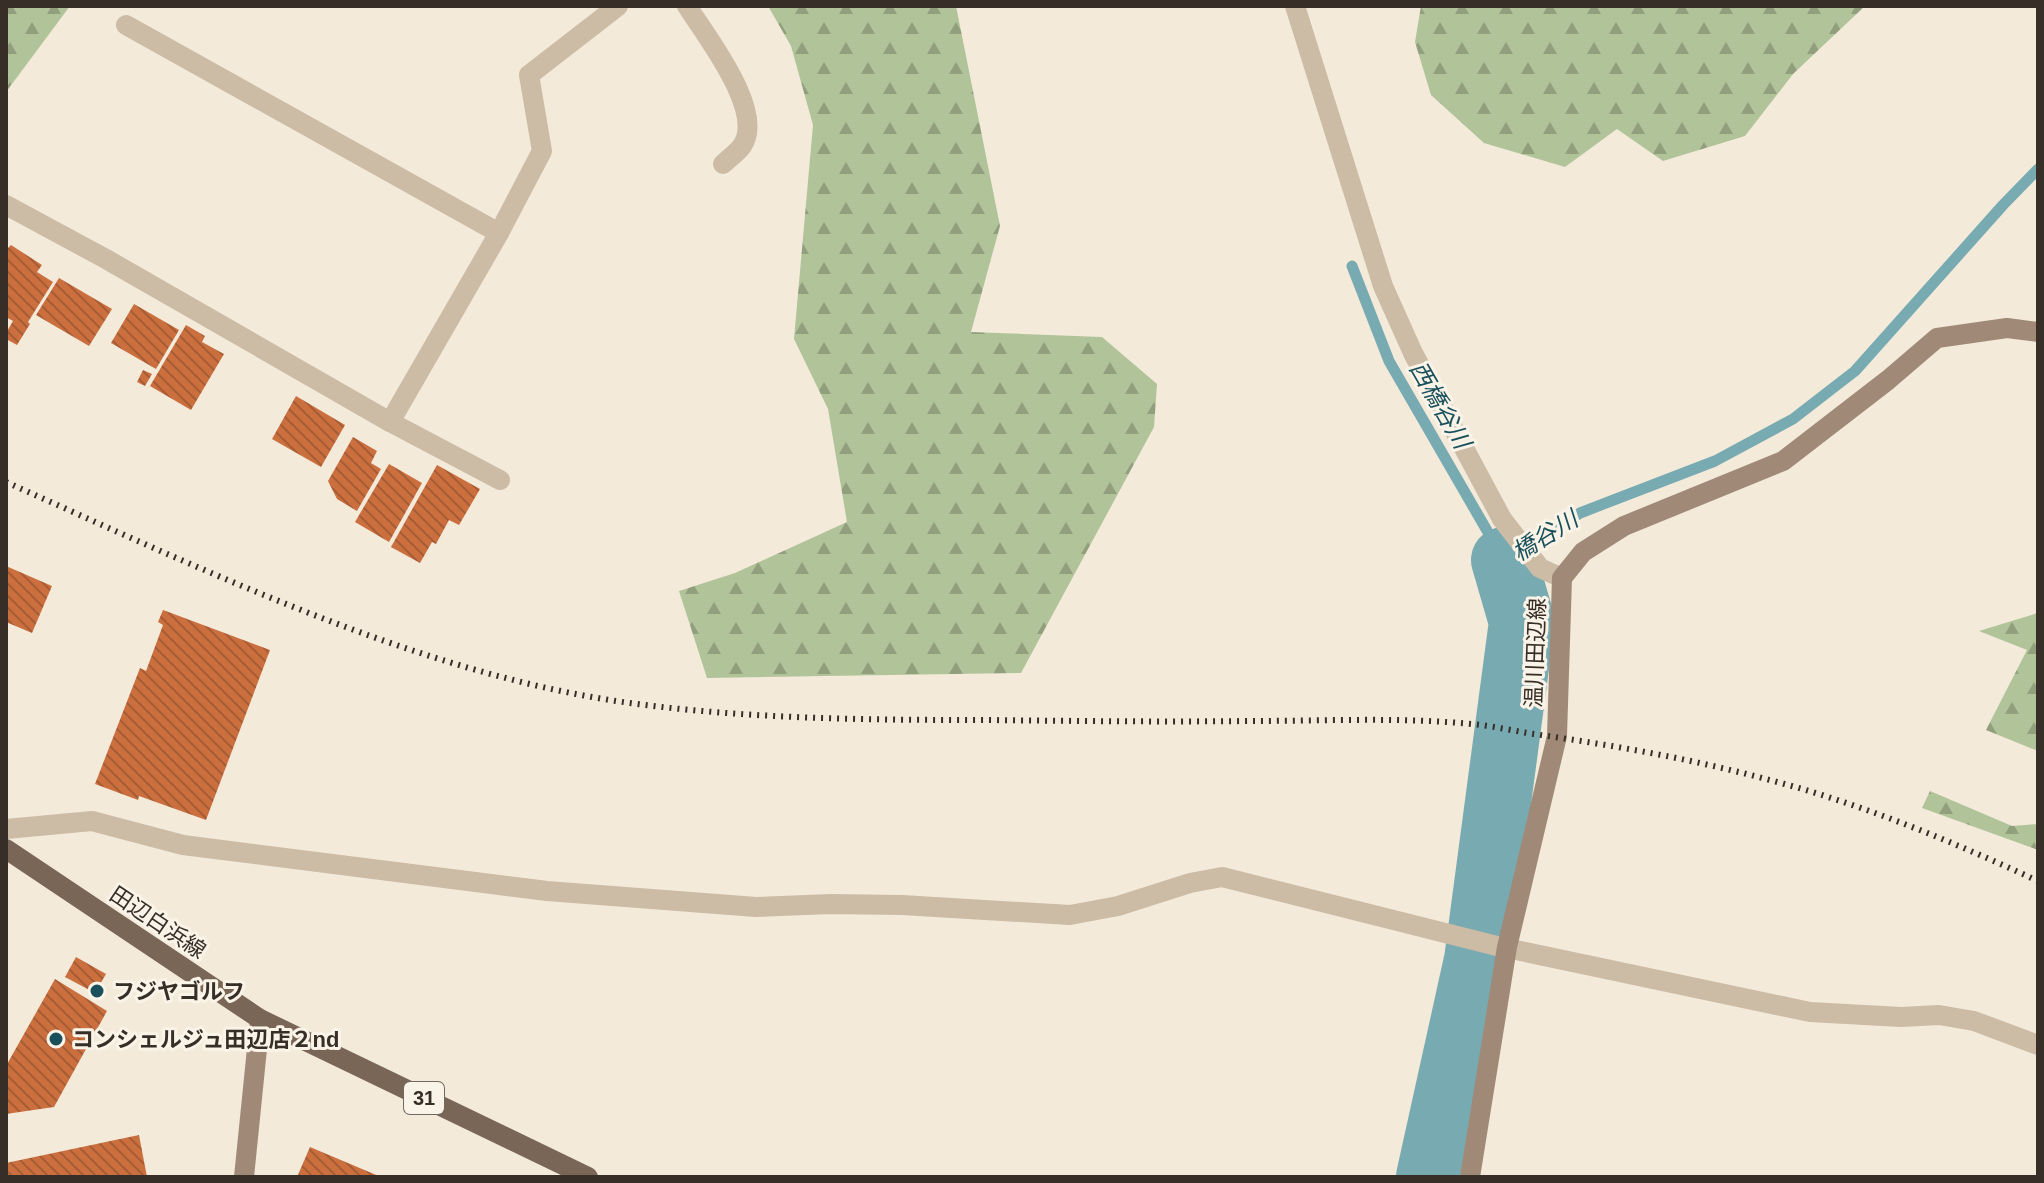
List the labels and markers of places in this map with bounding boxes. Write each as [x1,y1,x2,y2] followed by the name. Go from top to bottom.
[113,979,245,1004] place label: フジヤゴルフ
[88,982,106,1000] marker: フジヤゴルフ
[72,1027,339,1052] place label: コンシェルジュ田辺店２nd
[47,1030,65,1048] marker: コンシェルジュ田辺店２nd

